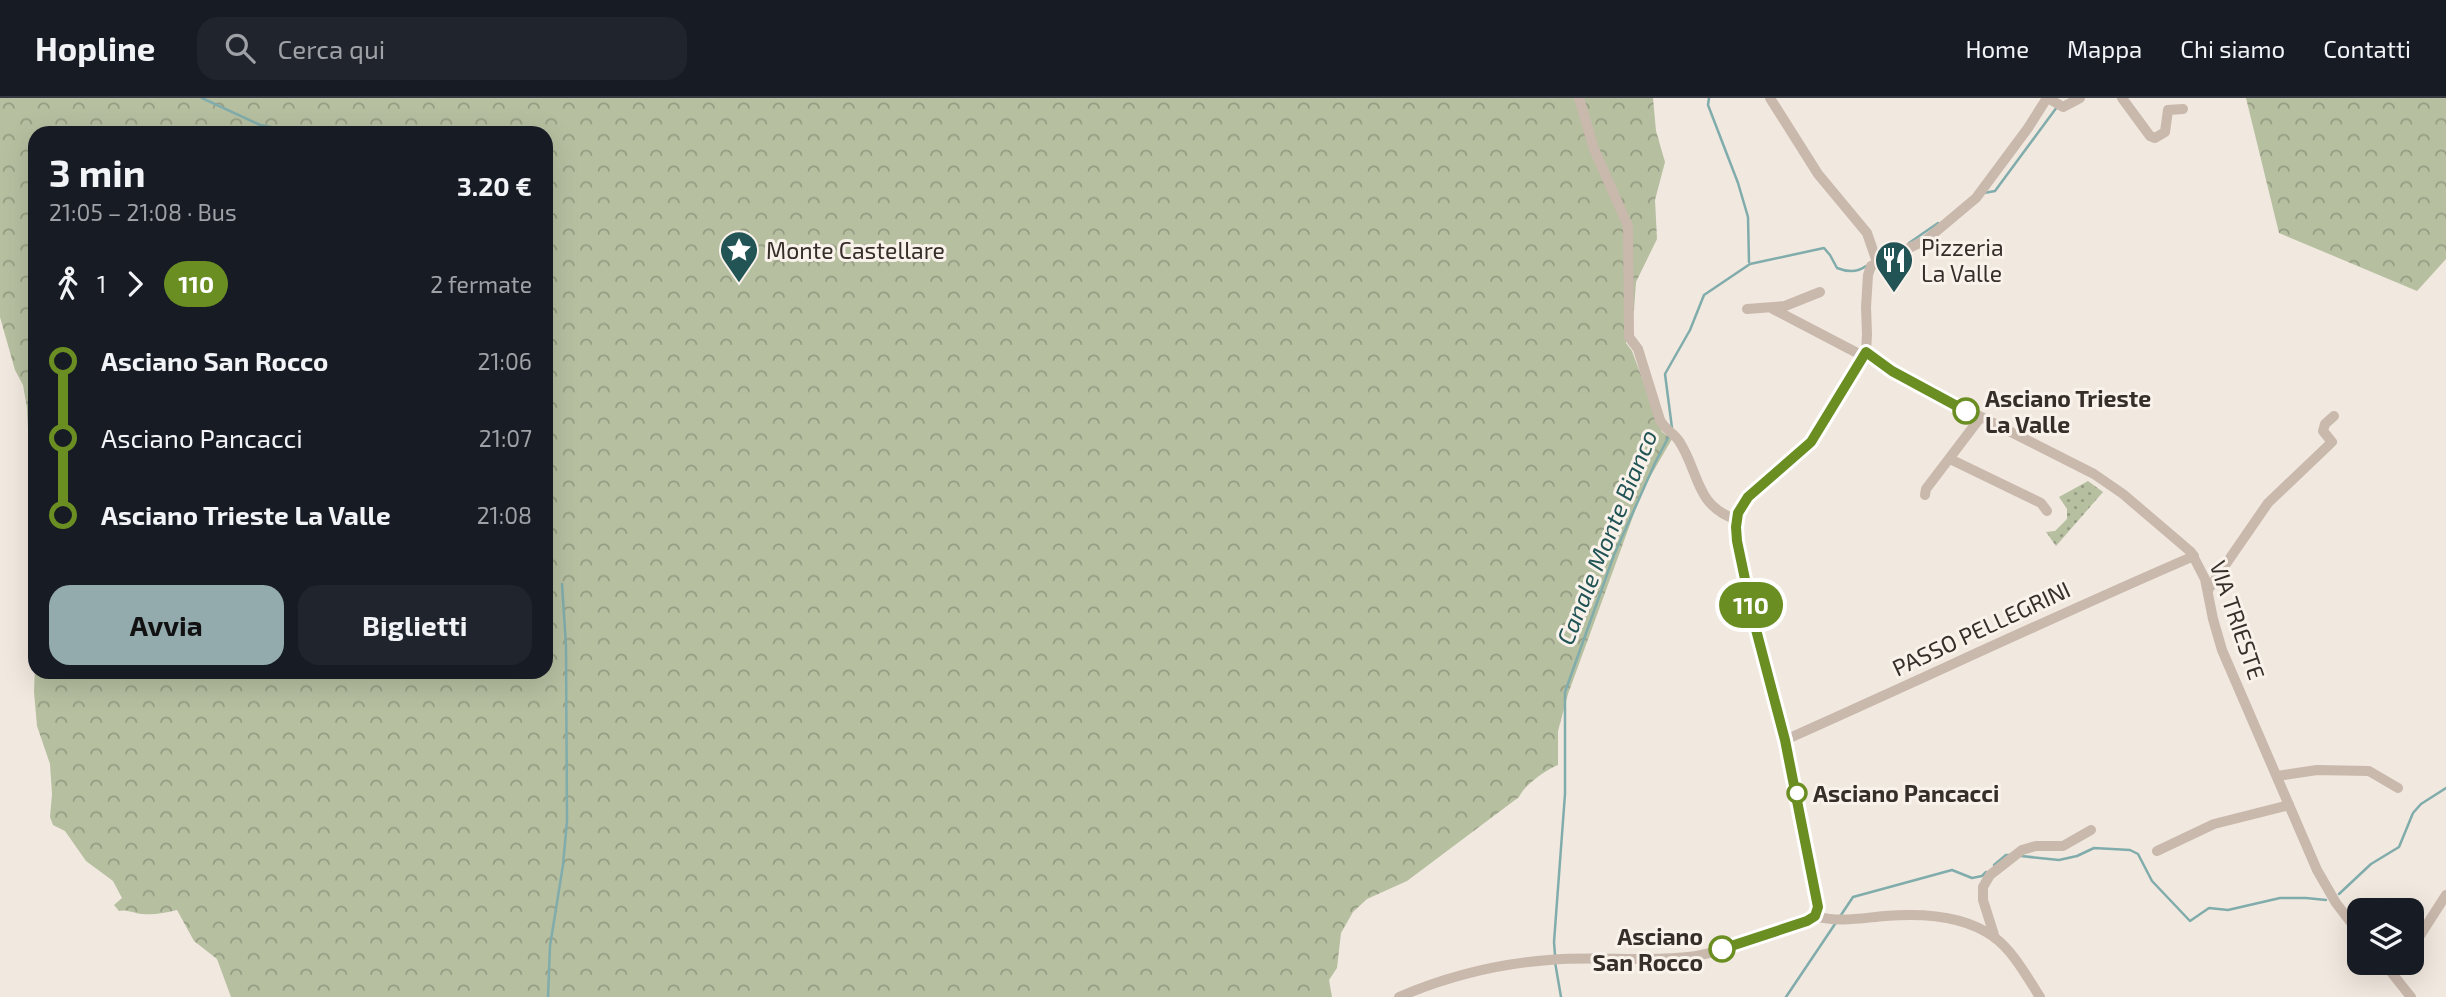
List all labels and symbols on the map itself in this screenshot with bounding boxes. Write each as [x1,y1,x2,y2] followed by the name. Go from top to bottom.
[718,229,760,284] place icon: Monte Castellare
[1921,233,2004,287] place label: Pizzeria La Valle
[766,236,945,264] place label: Monte Castellare
[1873,239,1915,294] restaurant icon: Pizzeria La Valle
[1985,384,2151,438] place label: Asciano Trieste La Valle
[1953,398,1979,424] marker: Asciano Trieste La Valle
[1550,425,1662,649] water label: Canale Monte Bianco
[2205,557,2271,683] street label: VIA TRIESTE
[1888,574,2074,682] street label: PASSO PELLEGRINI
[1711,582,1791,628] line badge: 110
[1813,779,1999,807] place label: Asciano Pancacci
[1787,783,1807,803] marker: Asciano Pancacci
[1593,922,1703,976] place label: Asciano San Rocco
[1709,936,1735,962] marker: Asciano San Rocco

